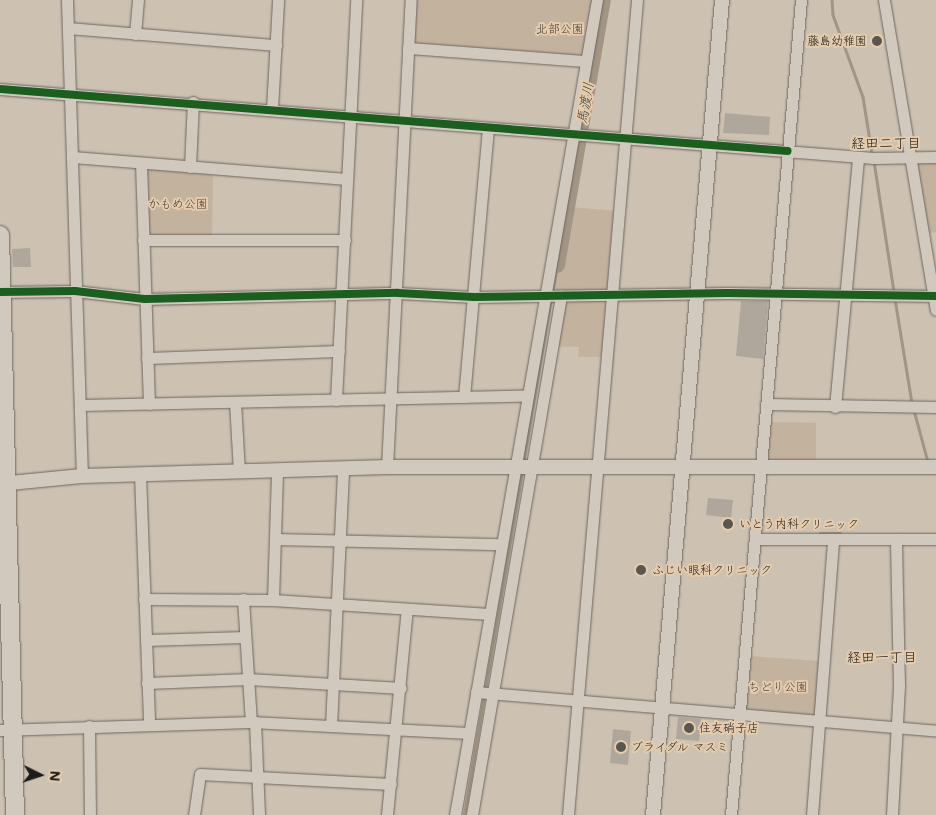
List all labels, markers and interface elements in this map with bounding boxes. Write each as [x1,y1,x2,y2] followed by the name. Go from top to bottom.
[536,22,584,36] park label: 北部公園
[807,34,867,48] place label: 藤島幼稚園
[871,35,883,47] marker: 藤島幼稚園
[573,81,597,125] water label: 馬渡川
[851,135,921,151] district label: 経田二丁目
[148,197,208,211] park label: かもめ公園
[721,517,735,531] marker: いとう内科クリニック
[739,517,859,531] place label: いとう内科クリニック
[634,563,648,577] marker: ふじい眼科クリニック
[652,563,772,577] place label: ふじい眼科クリニック
[847,649,917,665] district label: 経田一丁目
[748,680,808,694] park label: ちどり公園
[699,721,759,735] place label: 住友硝子店
[683,722,695,734] marker: 住友硝子店
[631,740,731,754] place label: ブライダル マスミ
[615,741,627,753] marker: ブライダル マスミ
[15,750,65,800] north arrow
[46,770,65,782] text: N

